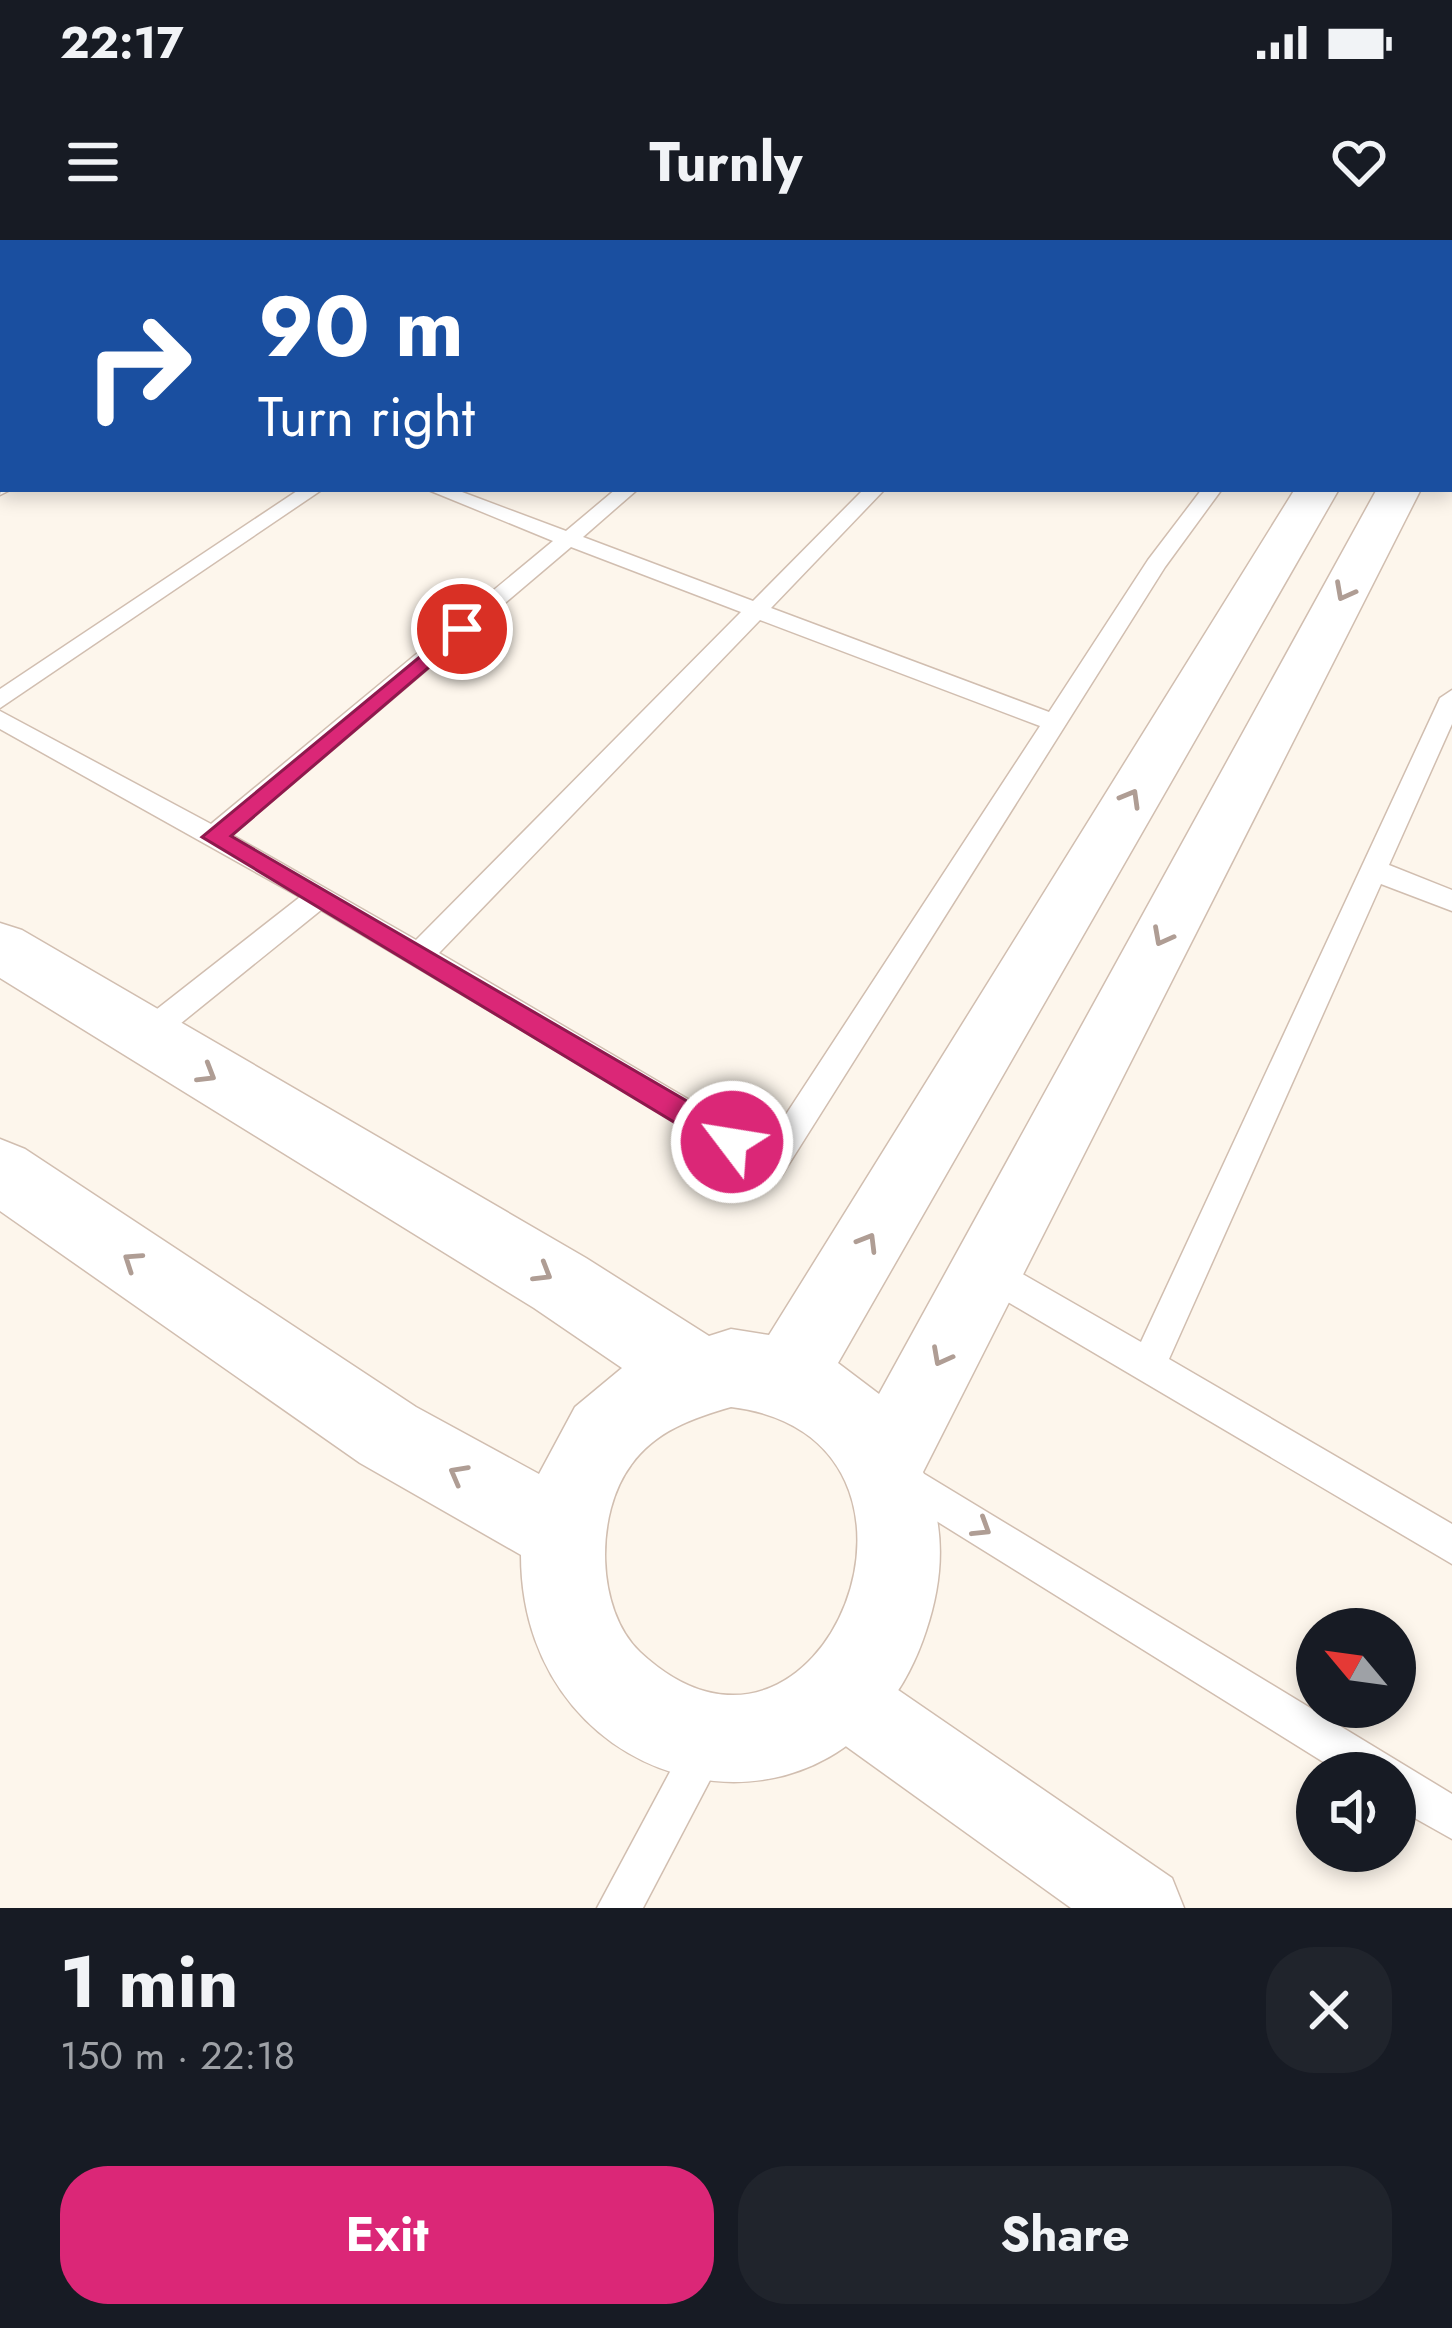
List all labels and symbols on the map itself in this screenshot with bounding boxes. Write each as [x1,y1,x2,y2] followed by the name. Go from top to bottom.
[411,578,513,680] pin
[1335,580,1358,601] one-way arrow
[1116,789,1139,811] one-way arrow
[1153,925,1176,946] one-way arrow
[194,1060,216,1082] one-way arrow
[669,1079,795,1205] position arrow
[854,1233,876,1255] one-way arrow
[123,1253,145,1275] one-way arrow
[530,1259,552,1281] one-way arrow
[932,1344,955,1365] one-way arrow
[450,1465,471,1488] one-way arrow
[969,1514,991,1536] one-way arrow
[1296,1608,1416,1728] north arrow

